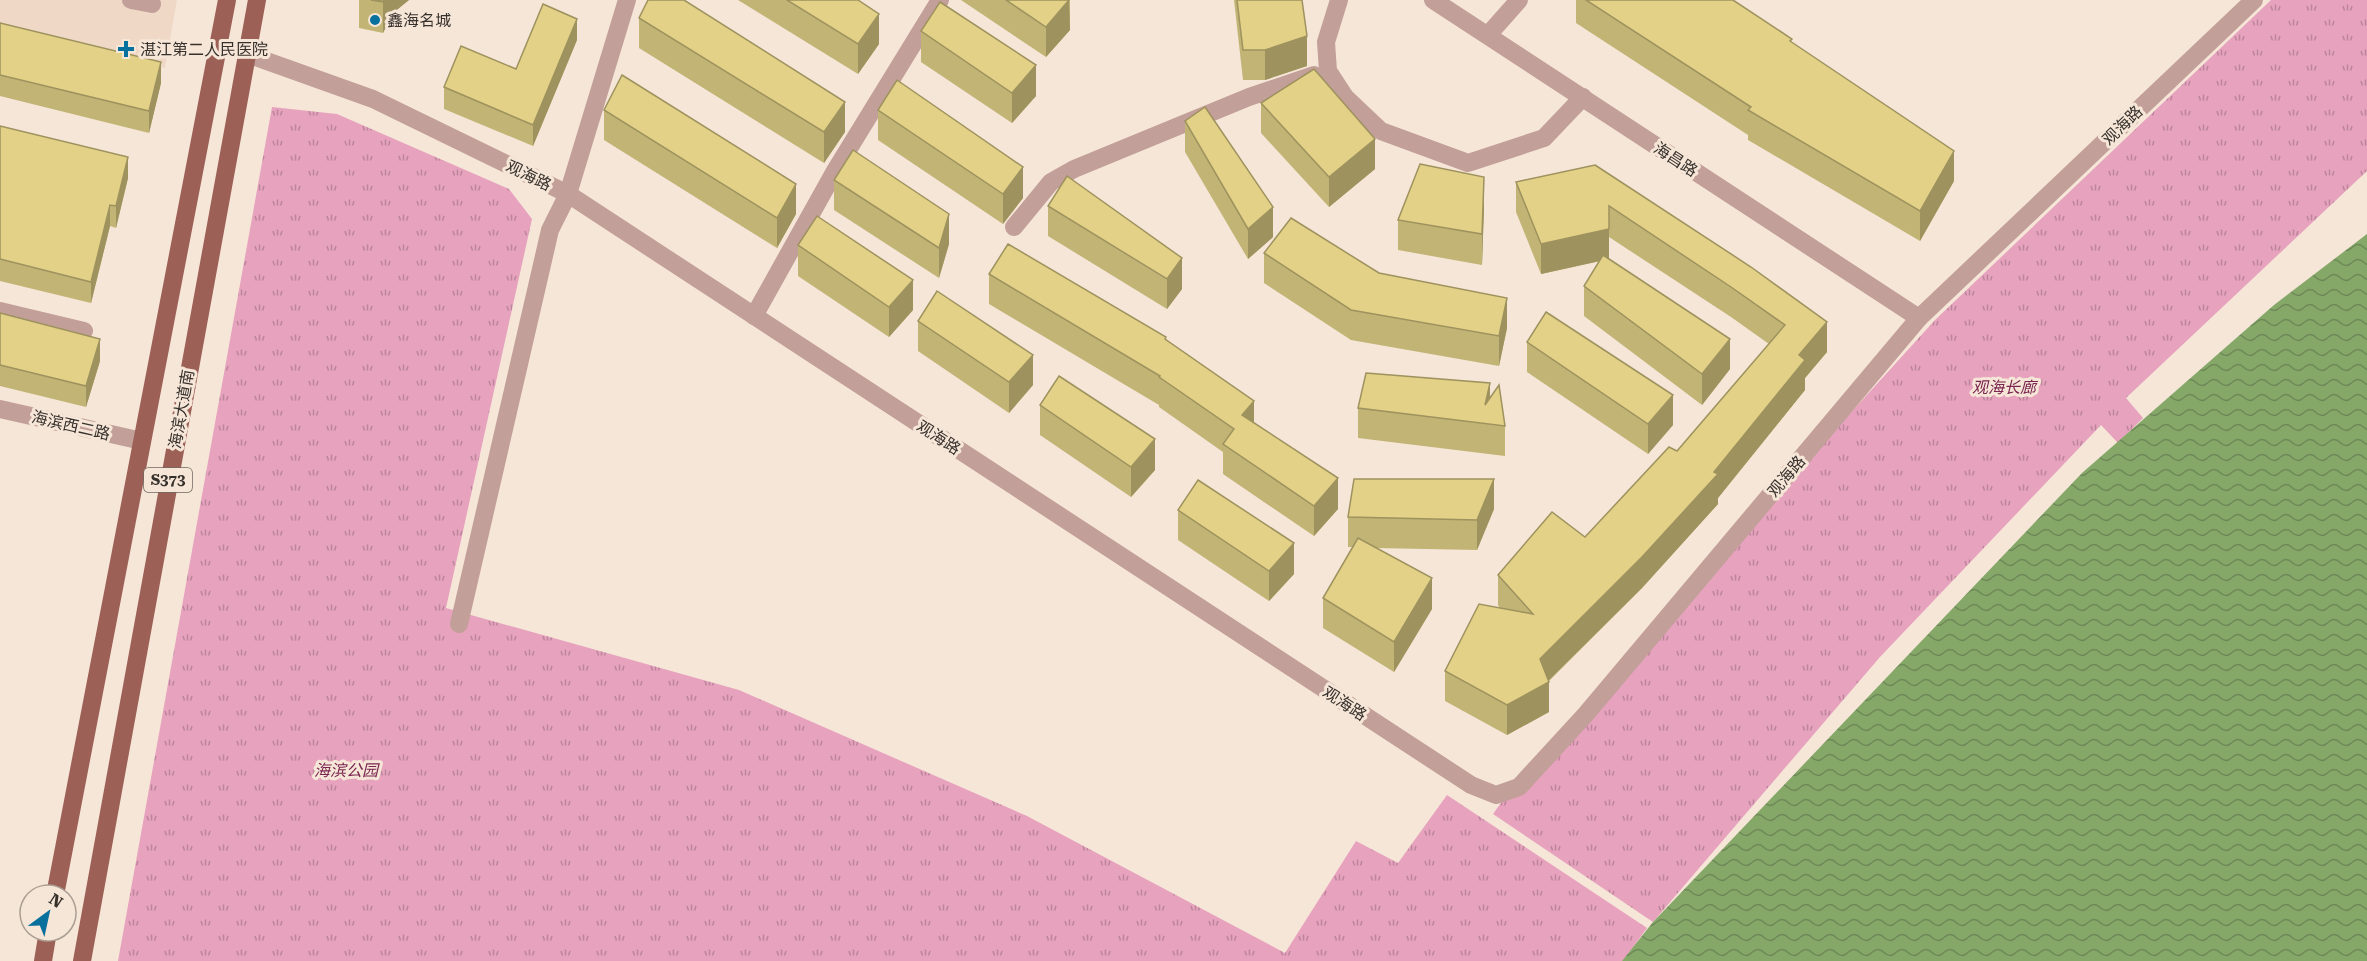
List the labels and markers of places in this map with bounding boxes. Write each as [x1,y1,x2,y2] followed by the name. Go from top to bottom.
[387,11,451,30] place label: 鑫海名城
[368,13,382,27] marker: 鑫海名城
[117,40,135,58] marker: 湛江第二人民医院
[140,40,268,59] place label: 湛江第二人民医院

